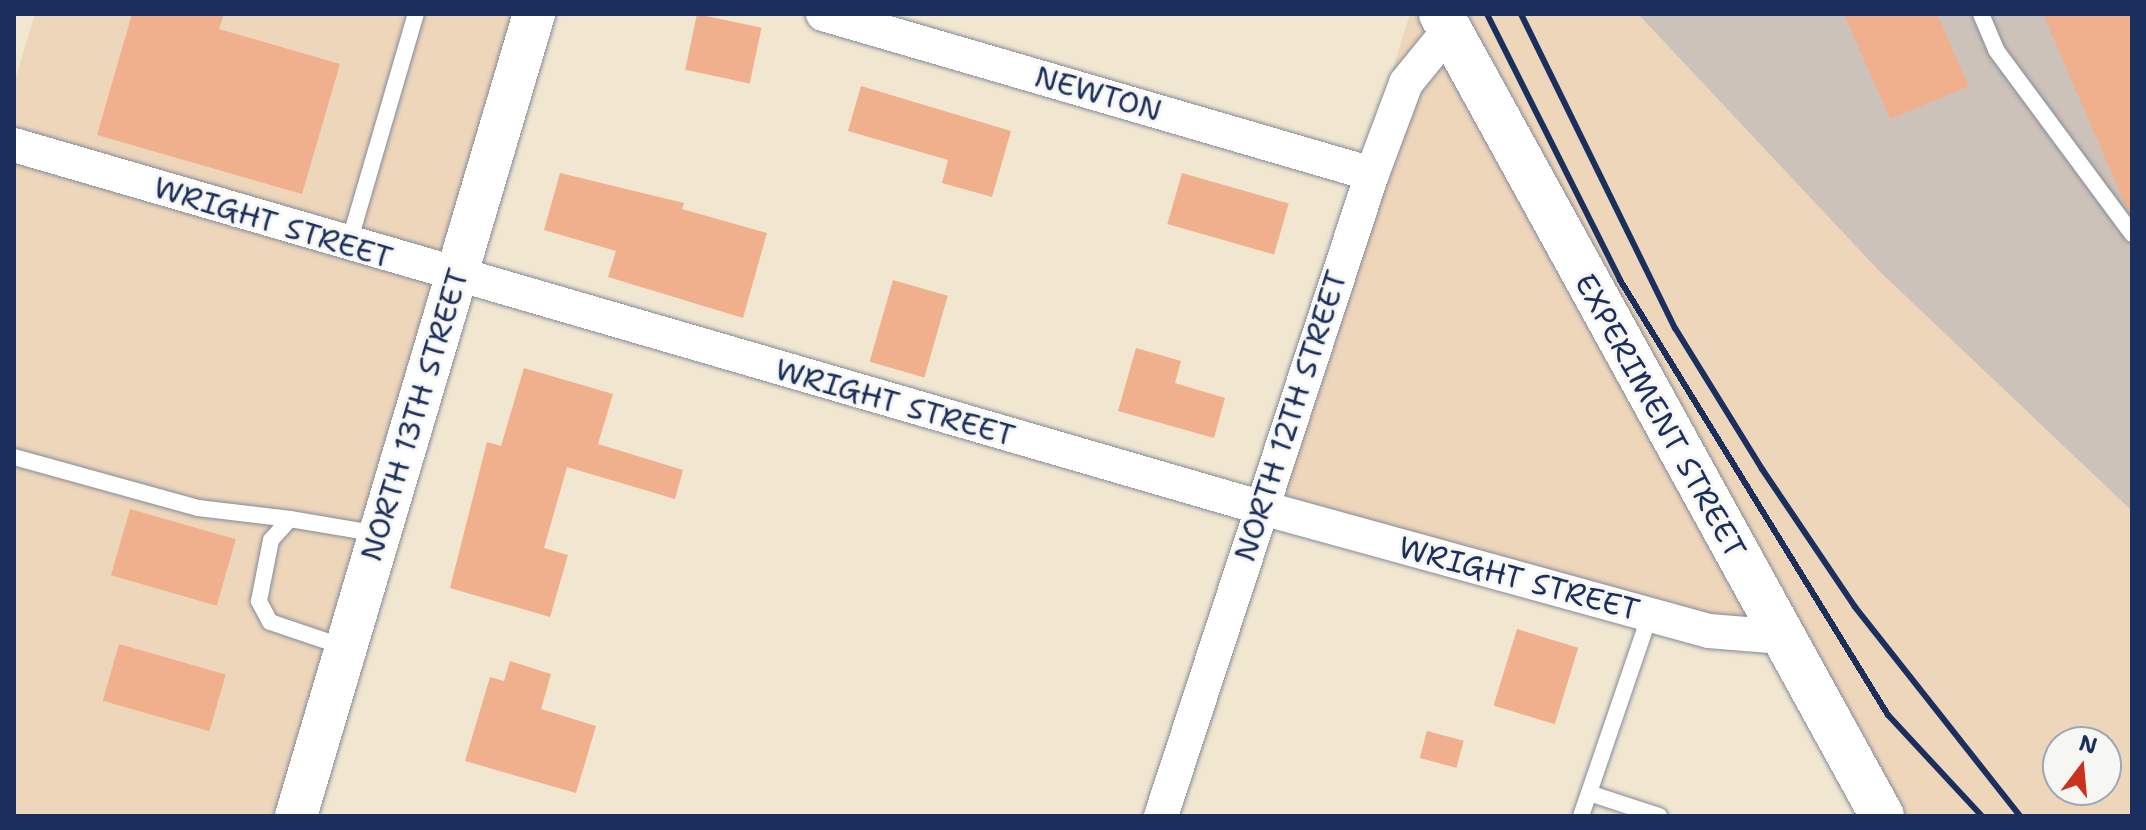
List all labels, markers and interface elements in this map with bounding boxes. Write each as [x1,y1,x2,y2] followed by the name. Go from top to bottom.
[1030,59,1166,129] street label: NEWTON
[149,170,397,276] street label: WRIGHT STREET
[353,264,477,566] street label: NORTH 13TH STREET
[1227,266,1355,566] street label: NORTH 12TH STREET
[1567,268,1753,564] street label: EXPERIMENT STREET
[771,352,1019,454] street label: WRIGHT STREET
[1395,530,1643,628] street label: WRIGHT STREET
[2042,726,2122,806] north arrow
[2076,728,2101,761] text: N

